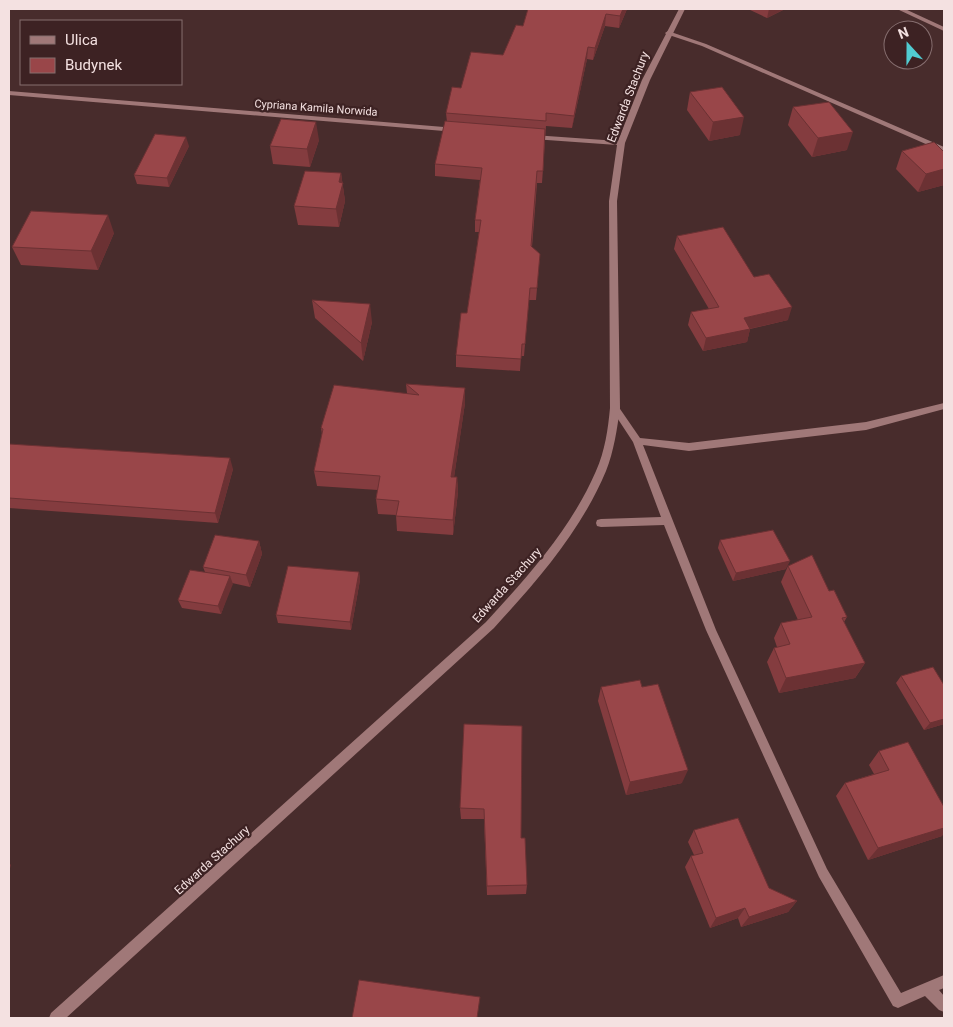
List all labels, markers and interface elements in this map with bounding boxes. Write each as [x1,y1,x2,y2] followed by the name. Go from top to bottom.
[20,20,182,85] legend
[883,20,933,70] north arrow
[896,24,911,42] text: N
[65,31,98,49] text: Ulica
[604,49,652,144] street label: Edwarda Stachury
[65,56,122,74] text: Budynek
[254,97,378,119] street label: Cypriana Kamila Norwida
[470,544,545,625] street label: Edwarda Stachury
[172,822,253,897] street label: Edwarda Stachury

